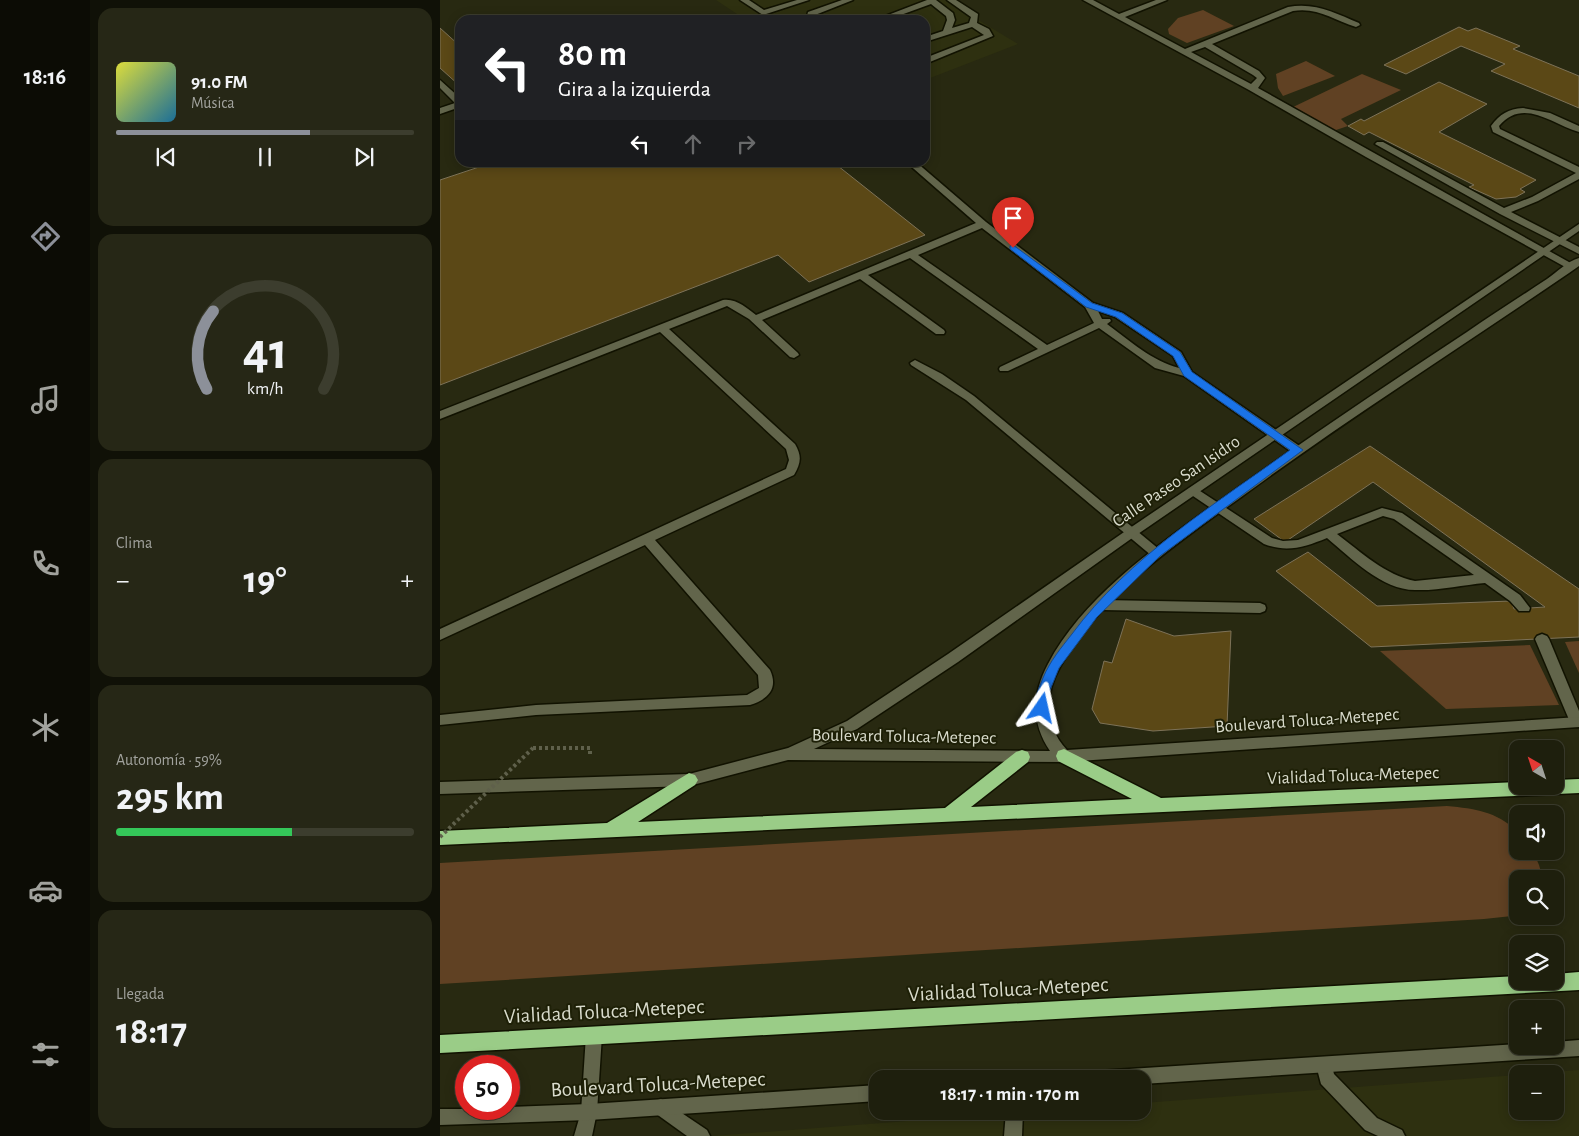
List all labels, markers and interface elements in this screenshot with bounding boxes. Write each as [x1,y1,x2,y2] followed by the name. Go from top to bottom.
[475,35,540,100] icon: left
[558,37,627,72] text: 80 m
[24,66,66,88] text: 18:16
[191,73,248,92] text: 91.0 FM
[558,78,711,100] text: Gira a la izquierda
[191,95,235,111] text: Música
[626,130,654,158] icon: left
[679,130,707,158] icon: ahead
[732,130,760,158] icon: right
[152,143,180,171] icon: previous
[251,143,279,171] icon: pause
[350,143,378,171] icon: next
[992,197,1034,248] pin
[999,204,1027,232] icon: arrive
[28,219,63,254] icon: directions
[243,326,287,378] text: 41
[247,380,283,398] text: km/h
[28,382,63,417] icon: music
[1109,432,1244,531] street label: Calle Paseo San Isidro
[116,535,152,551] text: Clima
[28,546,63,581] icon: phone
[243,562,287,600] text: 19°
[116,567,129,595] text: −
[401,567,414,595] text: +
[1015,681,1067,733] position arrow
[1215,706,1400,736] street label: Boulevard Toluca-Metepec
[28,710,63,745] icon: climate
[812,726,996,748] street label: Boulevard Toluca-Metepec
[1509,740,1564,795] north arrow
[1509,740,1564,1120] map controls
[116,752,222,768] text: Autonomía · 59%
[1267,764,1439,788] street label: Vialidad Toluca-Metepec
[116,779,224,817] text: 295 km
[1509,805,1564,860] button: sound
[1509,870,1564,925] button: search
[28,873,63,908] icon: car
[1509,935,1564,990] button: layers
[907,974,1109,1005] street label: Vialidad Toluca-Metepec
[116,986,164,1002] text: Llegada
[503,996,705,1027] street label: Vialidad Toluca-Metepec
[1509,1000,1564,1055] button: +
[116,1013,187,1051] text: 18:17
[28,1037,63,1072] icon: filters
[455,1055,520,1120] speed limit sign: 50
[1509,1065,1564,1120] button: −
[550,1068,766,1101] street label: Boulevard Toluca-Metepec
[941,1085,1080,1104] text: 18:17 · 1 min · 170 m

